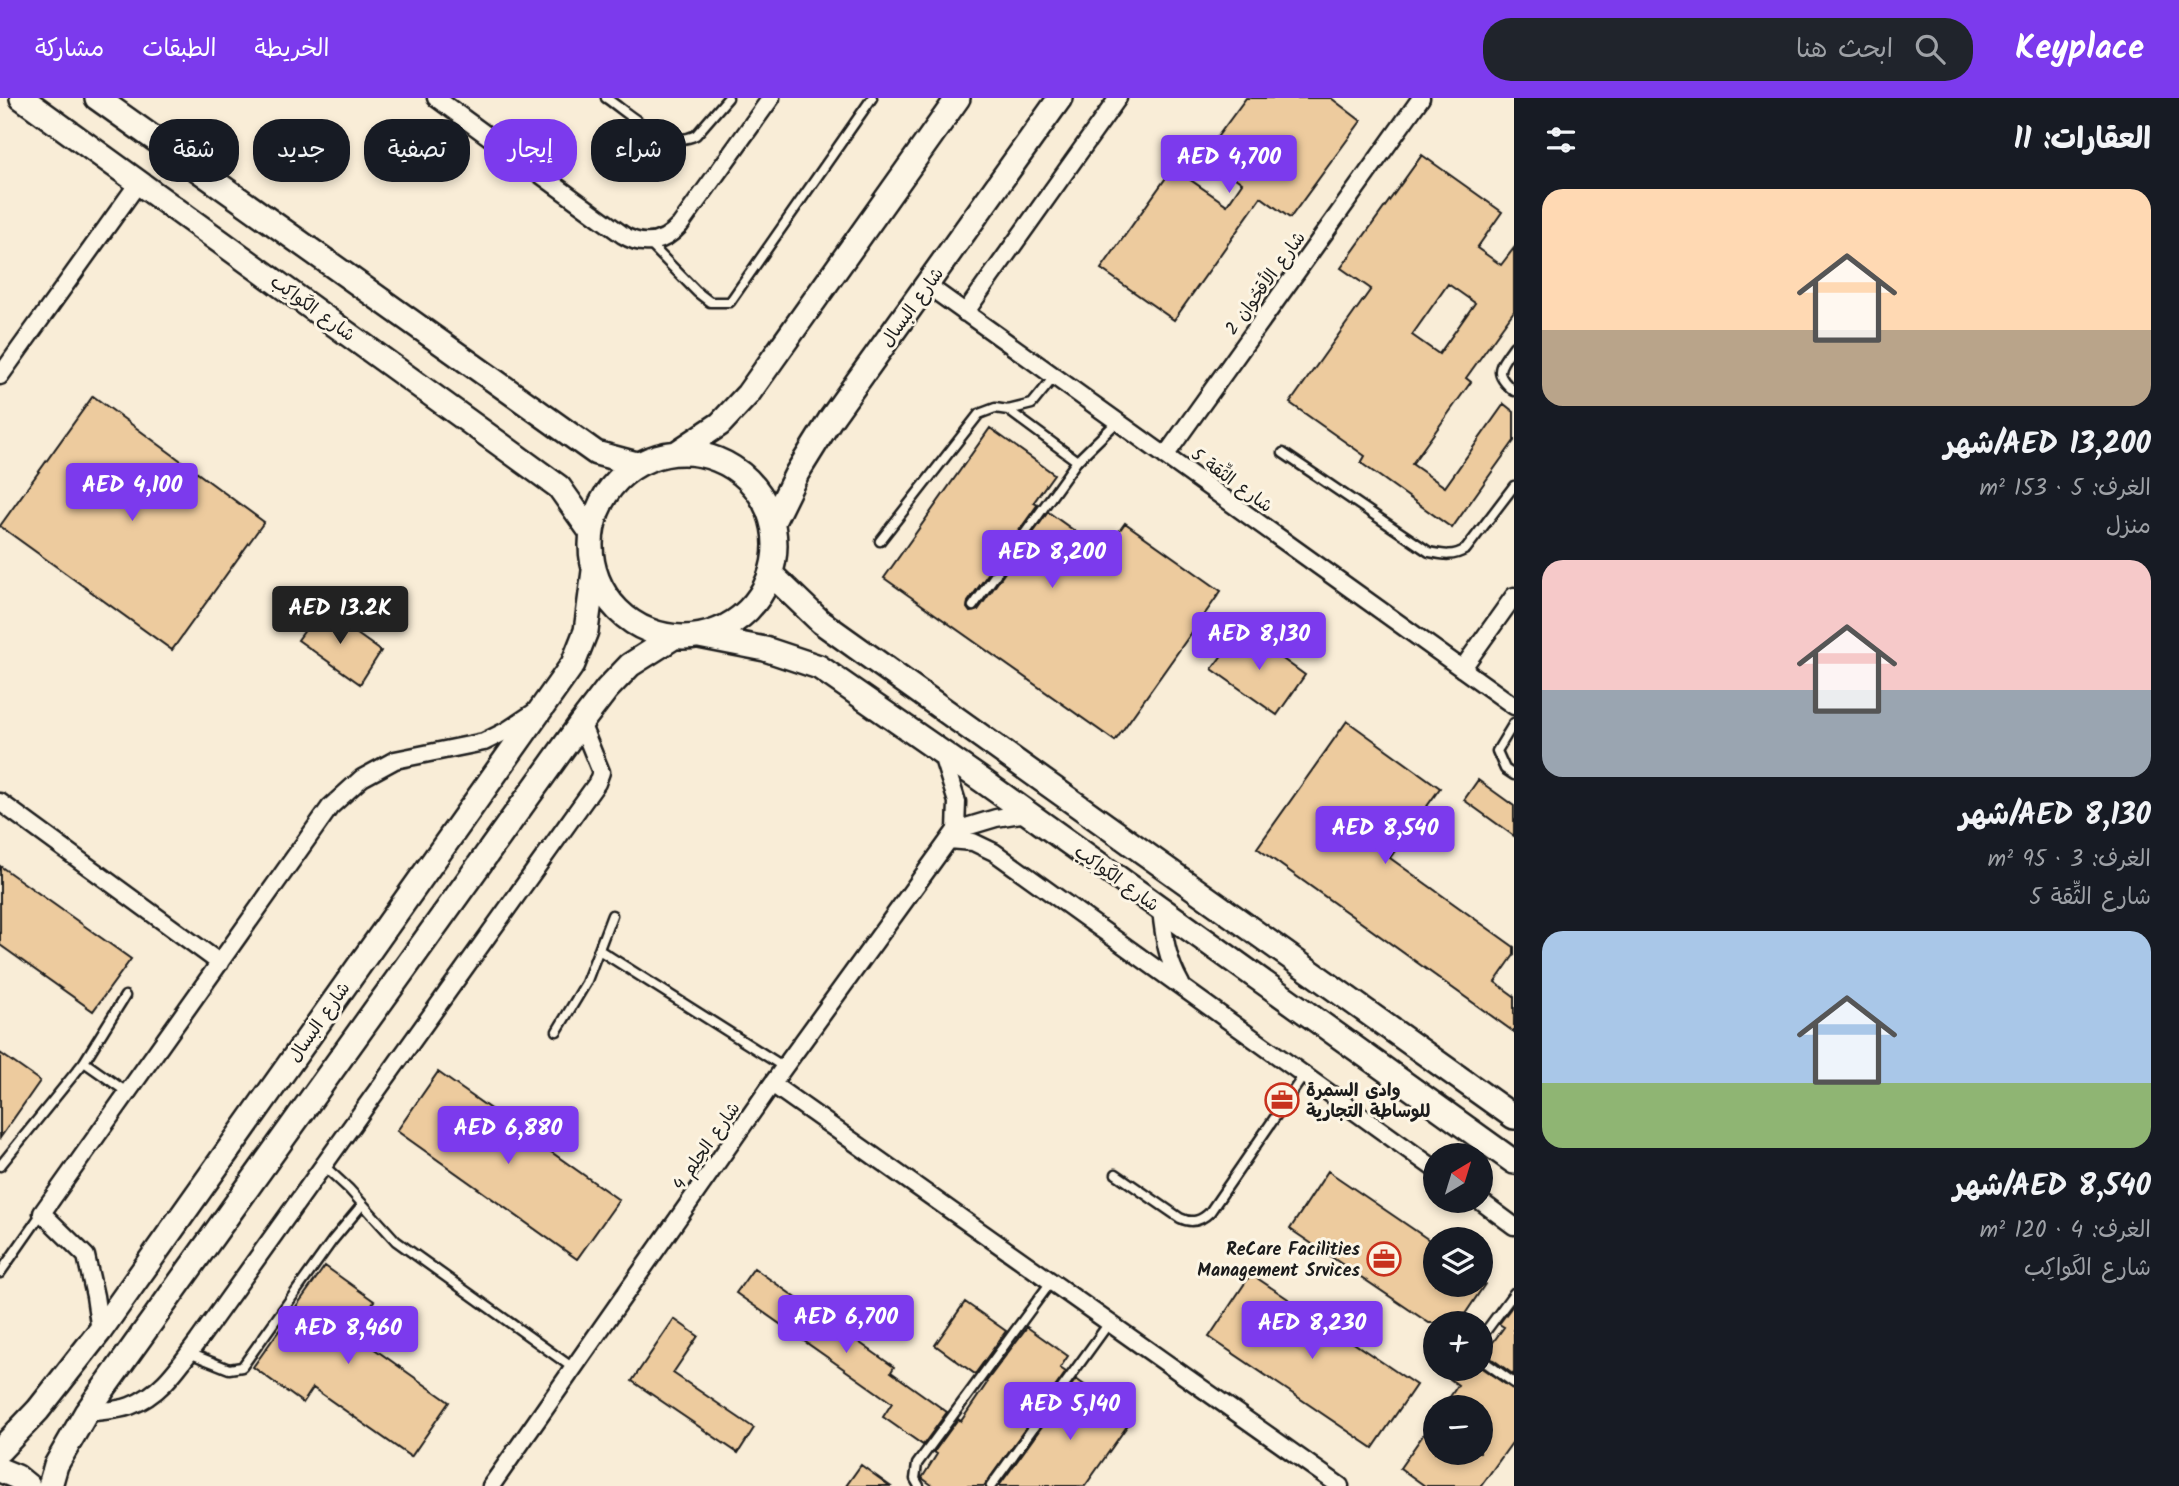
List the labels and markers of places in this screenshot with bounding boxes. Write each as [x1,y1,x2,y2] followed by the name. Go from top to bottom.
[1149,136,1309,195] pin: AED 4,700
[52,464,212,523] pin: AED 4,100
[972,531,1132,590] pin: AED 8,200
[260,587,420,646] pin: AED 13.2K
[1179,612,1339,672] pin: AED 8,130
[1305,806,1465,866] pin: AED 8,540
[1306,1077,1430,1127] place label: وادي السمرة للوساطة التجارية
[1263,1081,1301,1119] office icon: وادي السمرة للوساطة التجارية
[428,1107,588,1166] pin: AED 6,880
[1197,1236,1361,1286] place label: ReCare Facilities Management Srvices
[1365,1240,1403,1278] office icon: ReCare Facilities Management Srvices
[766,1296,926,1355] pin: AED 6,700
[1232,1302,1392,1361] pin: AED 8,230
[268,1306,428,1366] pin: AED 8,460
[990,1382,1150,1442] pin: AED 5,140

